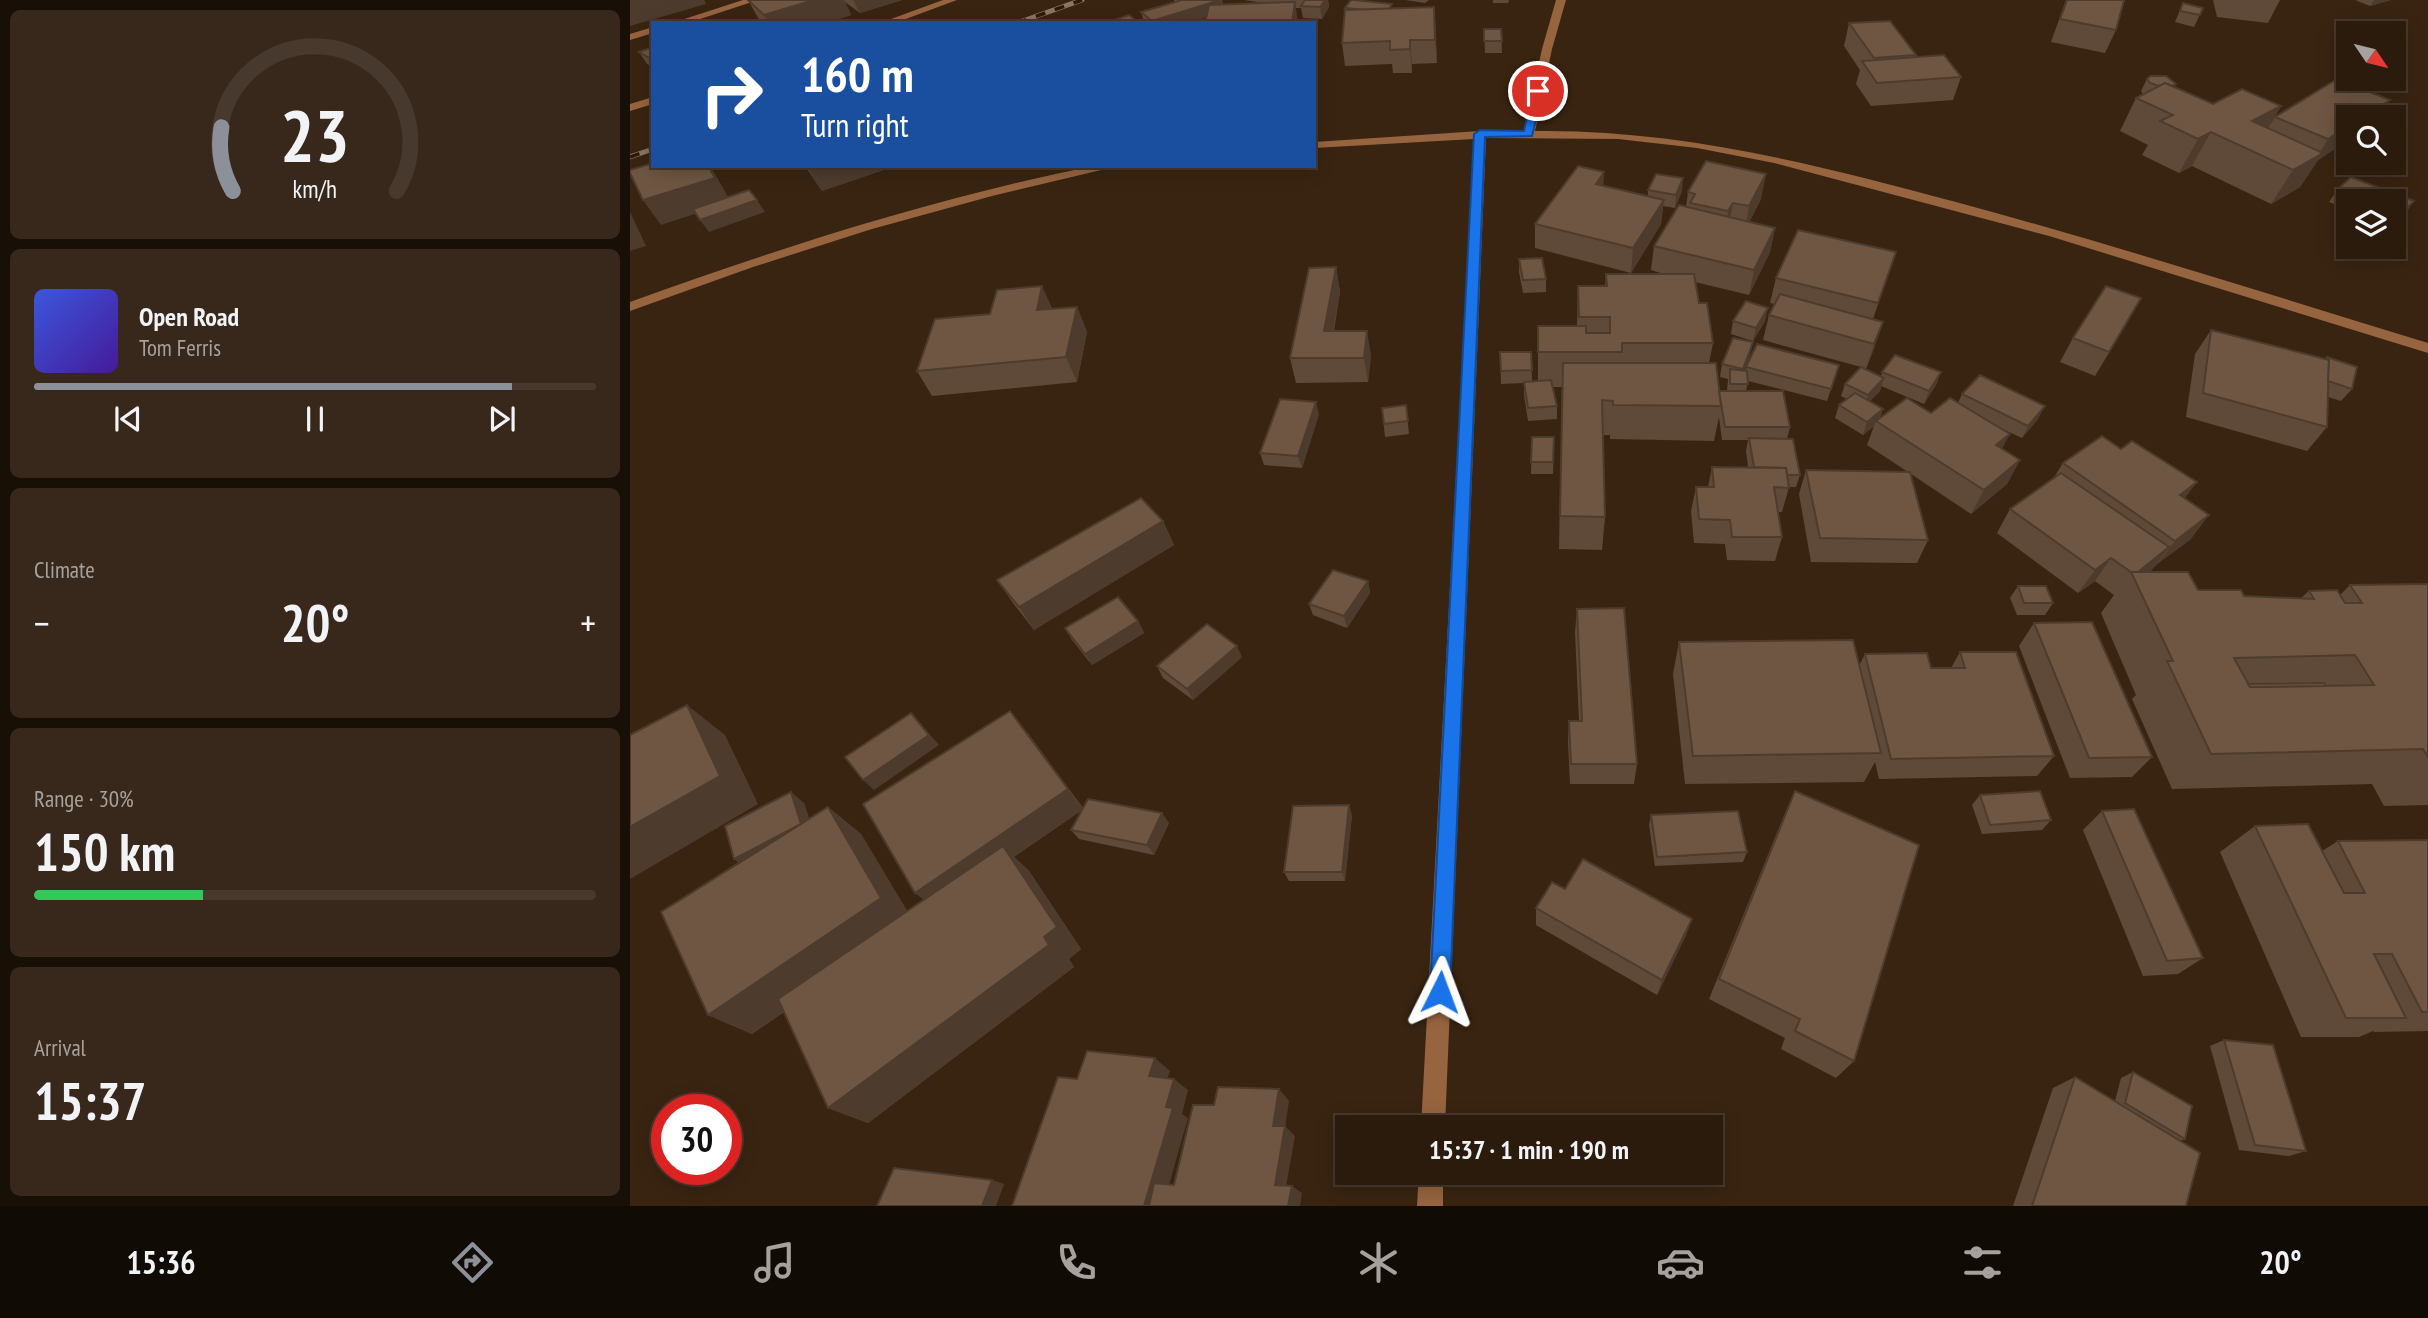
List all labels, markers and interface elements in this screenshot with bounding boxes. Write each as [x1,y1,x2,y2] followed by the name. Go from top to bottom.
[2336,21,2406,91] north arrow
[2336,21,2406,259] map controls
[801,42,914,106] text: 160 m
[686,49,777,140] icon: right
[1508,61,1568,121] pin
[1519,72,1557,110] icon: arrive
[280,87,350,181] text: 23
[801,104,909,146] text: Turn right
[2336,105,2406,175] button: search
[293,172,337,204] text: km/h
[2336,189,2406,259] button: layers
[139,300,239,333] text: Open Road
[139,333,221,362] text: Tom Ferris
[109,400,147,438] icon: previous
[296,400,334,438] icon: pause
[483,400,521,438] icon: next
[34,555,95,584] text: Climate
[281,589,349,656] text: 20°
[34,598,50,647] text: −
[580,598,596,647] text: +
[34,784,134,813] text: Range · 30%
[34,818,175,885] text: 150 km
[1403,955,1477,1029] position arrow
[34,1033,86,1062] text: Arrival
[34,1067,146,1134] text: 15:37
[651,1094,742,1185] speed limit sign: 30
[1429,1133,1629,1166] text: 15:37 · 1 min · 190 m
[448,1238,497,1287] icon: directions
[750,1238,799,1287] icon: music
[1052,1238,1101,1287] icon: phone
[1354,1238,1403,1287] icon: climate
[1656,1238,1705,1287] icon: car
[1958,1238,2007,1287] icon: filters
[126,1241,196,1283] text: 15:36
[2259,1241,2302,1283] text: 20°

